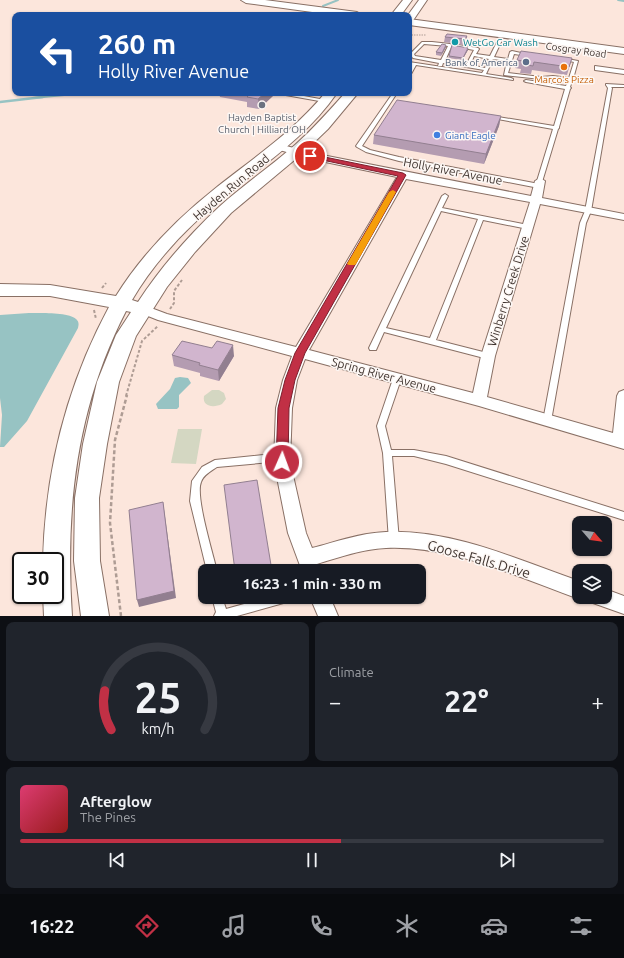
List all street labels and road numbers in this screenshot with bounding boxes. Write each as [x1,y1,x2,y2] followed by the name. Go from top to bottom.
[545,40,607,60] street label: Cosgray Road
[190,151,272,223] street label: Hayden Run Road
[402,155,504,187] street label: Holly River Avenue
[485,234,531,348] street label: Winberry Creek Drive
[330,355,438,395] street label: Spring River Avenue
[426,537,532,581] street label: Goose Falls Drive

